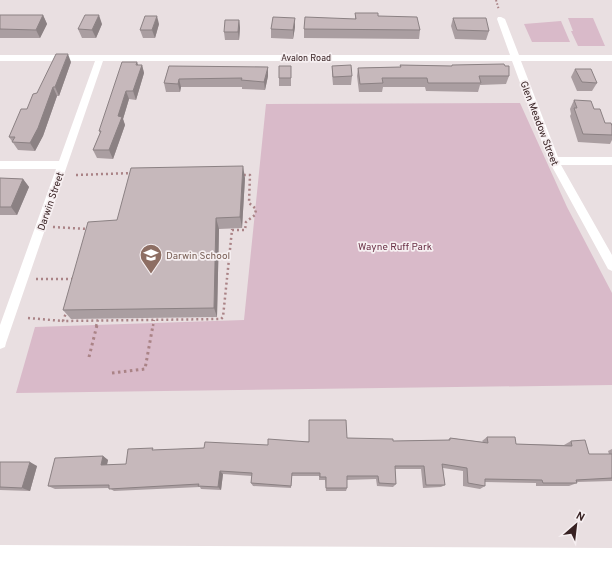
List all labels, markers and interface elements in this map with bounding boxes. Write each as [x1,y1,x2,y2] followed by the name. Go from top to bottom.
[281,53,331,64] street label: Avalon Road
[516,79,561,168] street label: Glen Meadow Street
[35,170,68,233] street label: Darwin Street
[358,241,432,254] park label: Wayne Ruff Park
[138,242,164,275] school or university icon: Darwin School
[166,250,230,263] place label: Darwin School
[556,505,596,545] north arrow
[573,509,587,525] text: N

